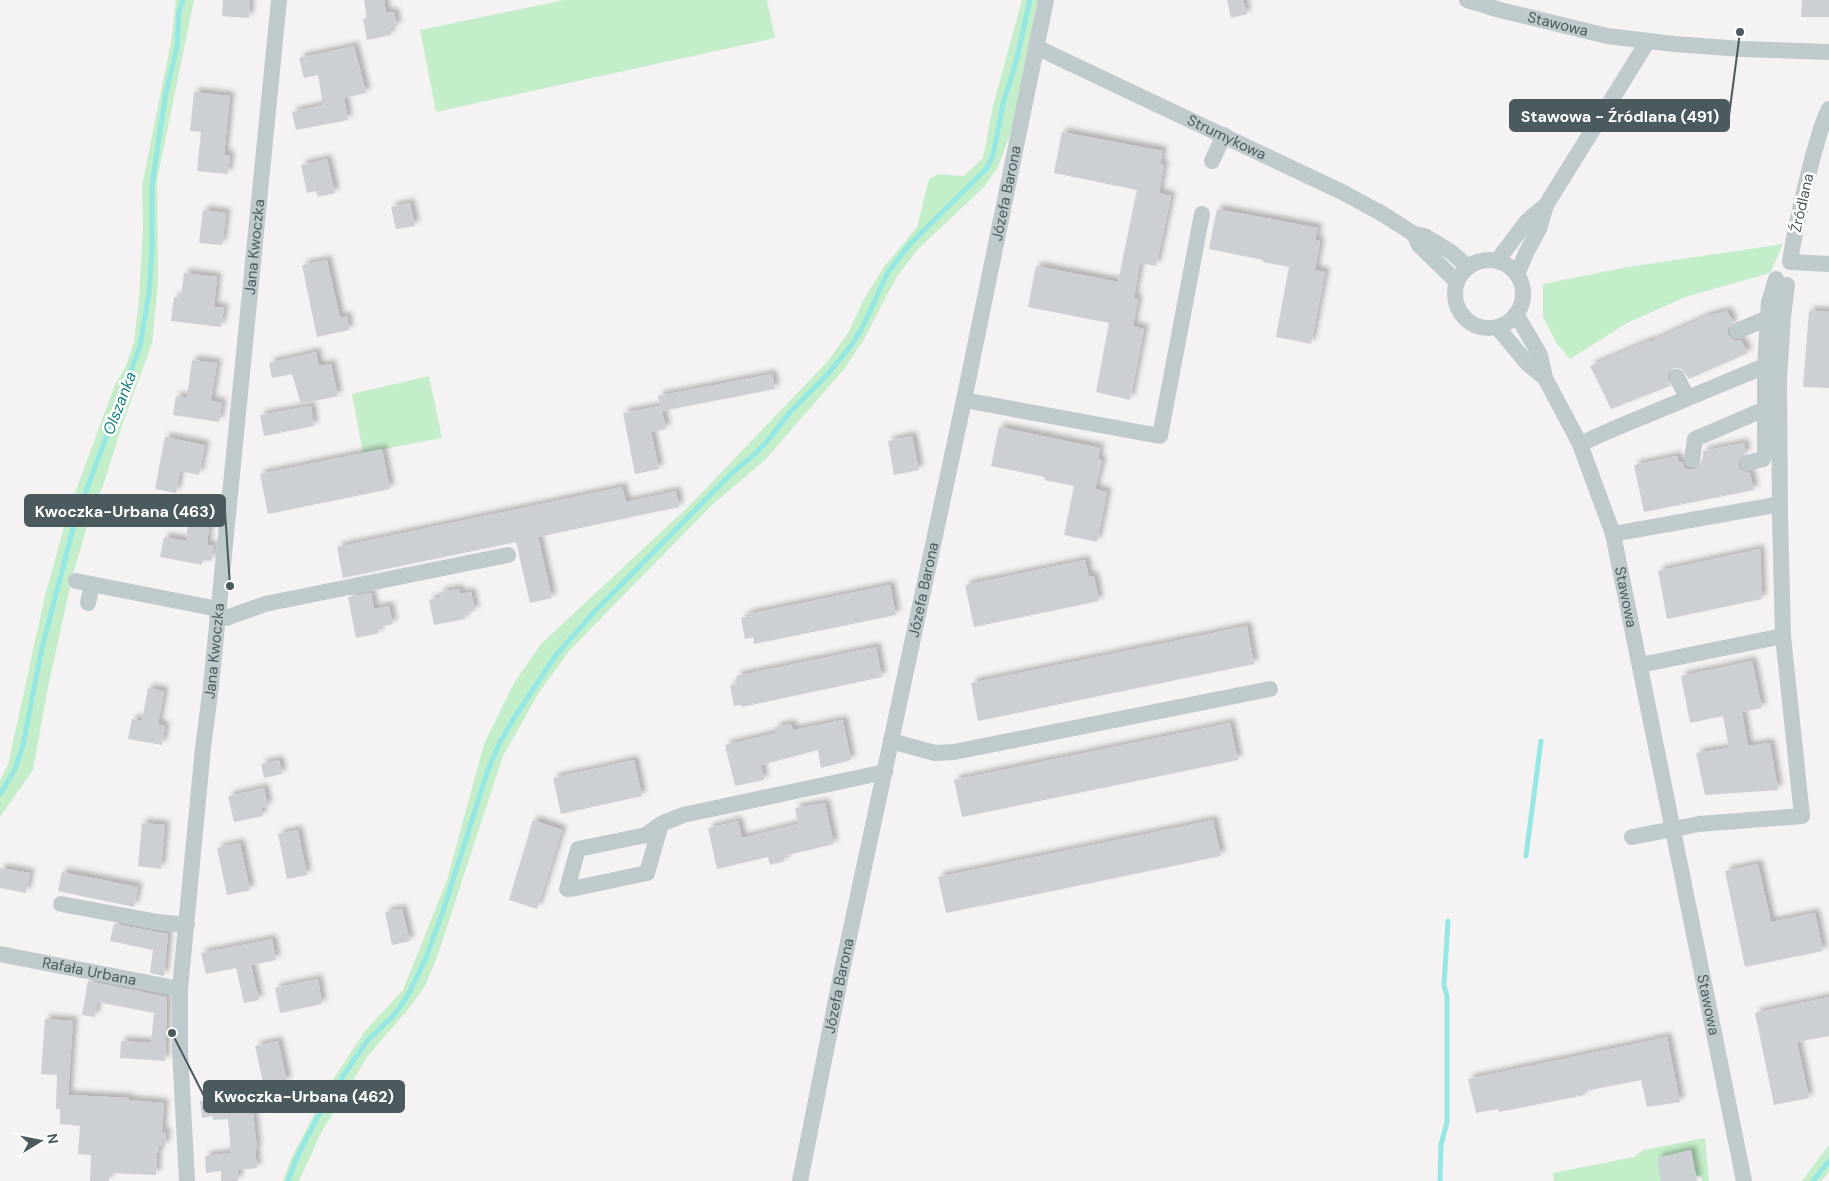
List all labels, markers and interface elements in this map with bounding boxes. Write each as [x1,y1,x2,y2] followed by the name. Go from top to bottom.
[1525,7,1590,41] street label: Stawowa
[1510,100,1729,131] callout: Stawowa - Źródlana (491)
[1521,106,1719,127] text: Stawowa - Źródlana (491)
[1184,110,1269,165] street label: Strumykowa
[987,144,1026,243] street label: Józefa Barona
[1786,172,1818,234] street label: Źródlana
[240,198,269,296] street label: Jana Kwoczka
[98,368,141,438] water label: Olszanka
[25,495,225,526] callout: Kwoczka-Urbana (463)
[35,501,215,522] text: Kwoczka-Urbana (463)
[903,540,943,639] street label: Józefa Barona
[1610,565,1642,629] street label: Stawowa
[199,602,229,700] street label: Jana Kwoczka
[820,936,859,1035] street label: Józefa Barona
[41,952,138,990] street label: Rafała Urbana
[1692,973,1724,1037] street label: Stawowa
[204,1081,404,1112] callout: Kwoczka-Urbana (462)
[214,1086,394,1107] text: Kwoczka-Urbana (462)
[15,1116,65,1166] north arrow
[43,1132,63,1145] text: N

